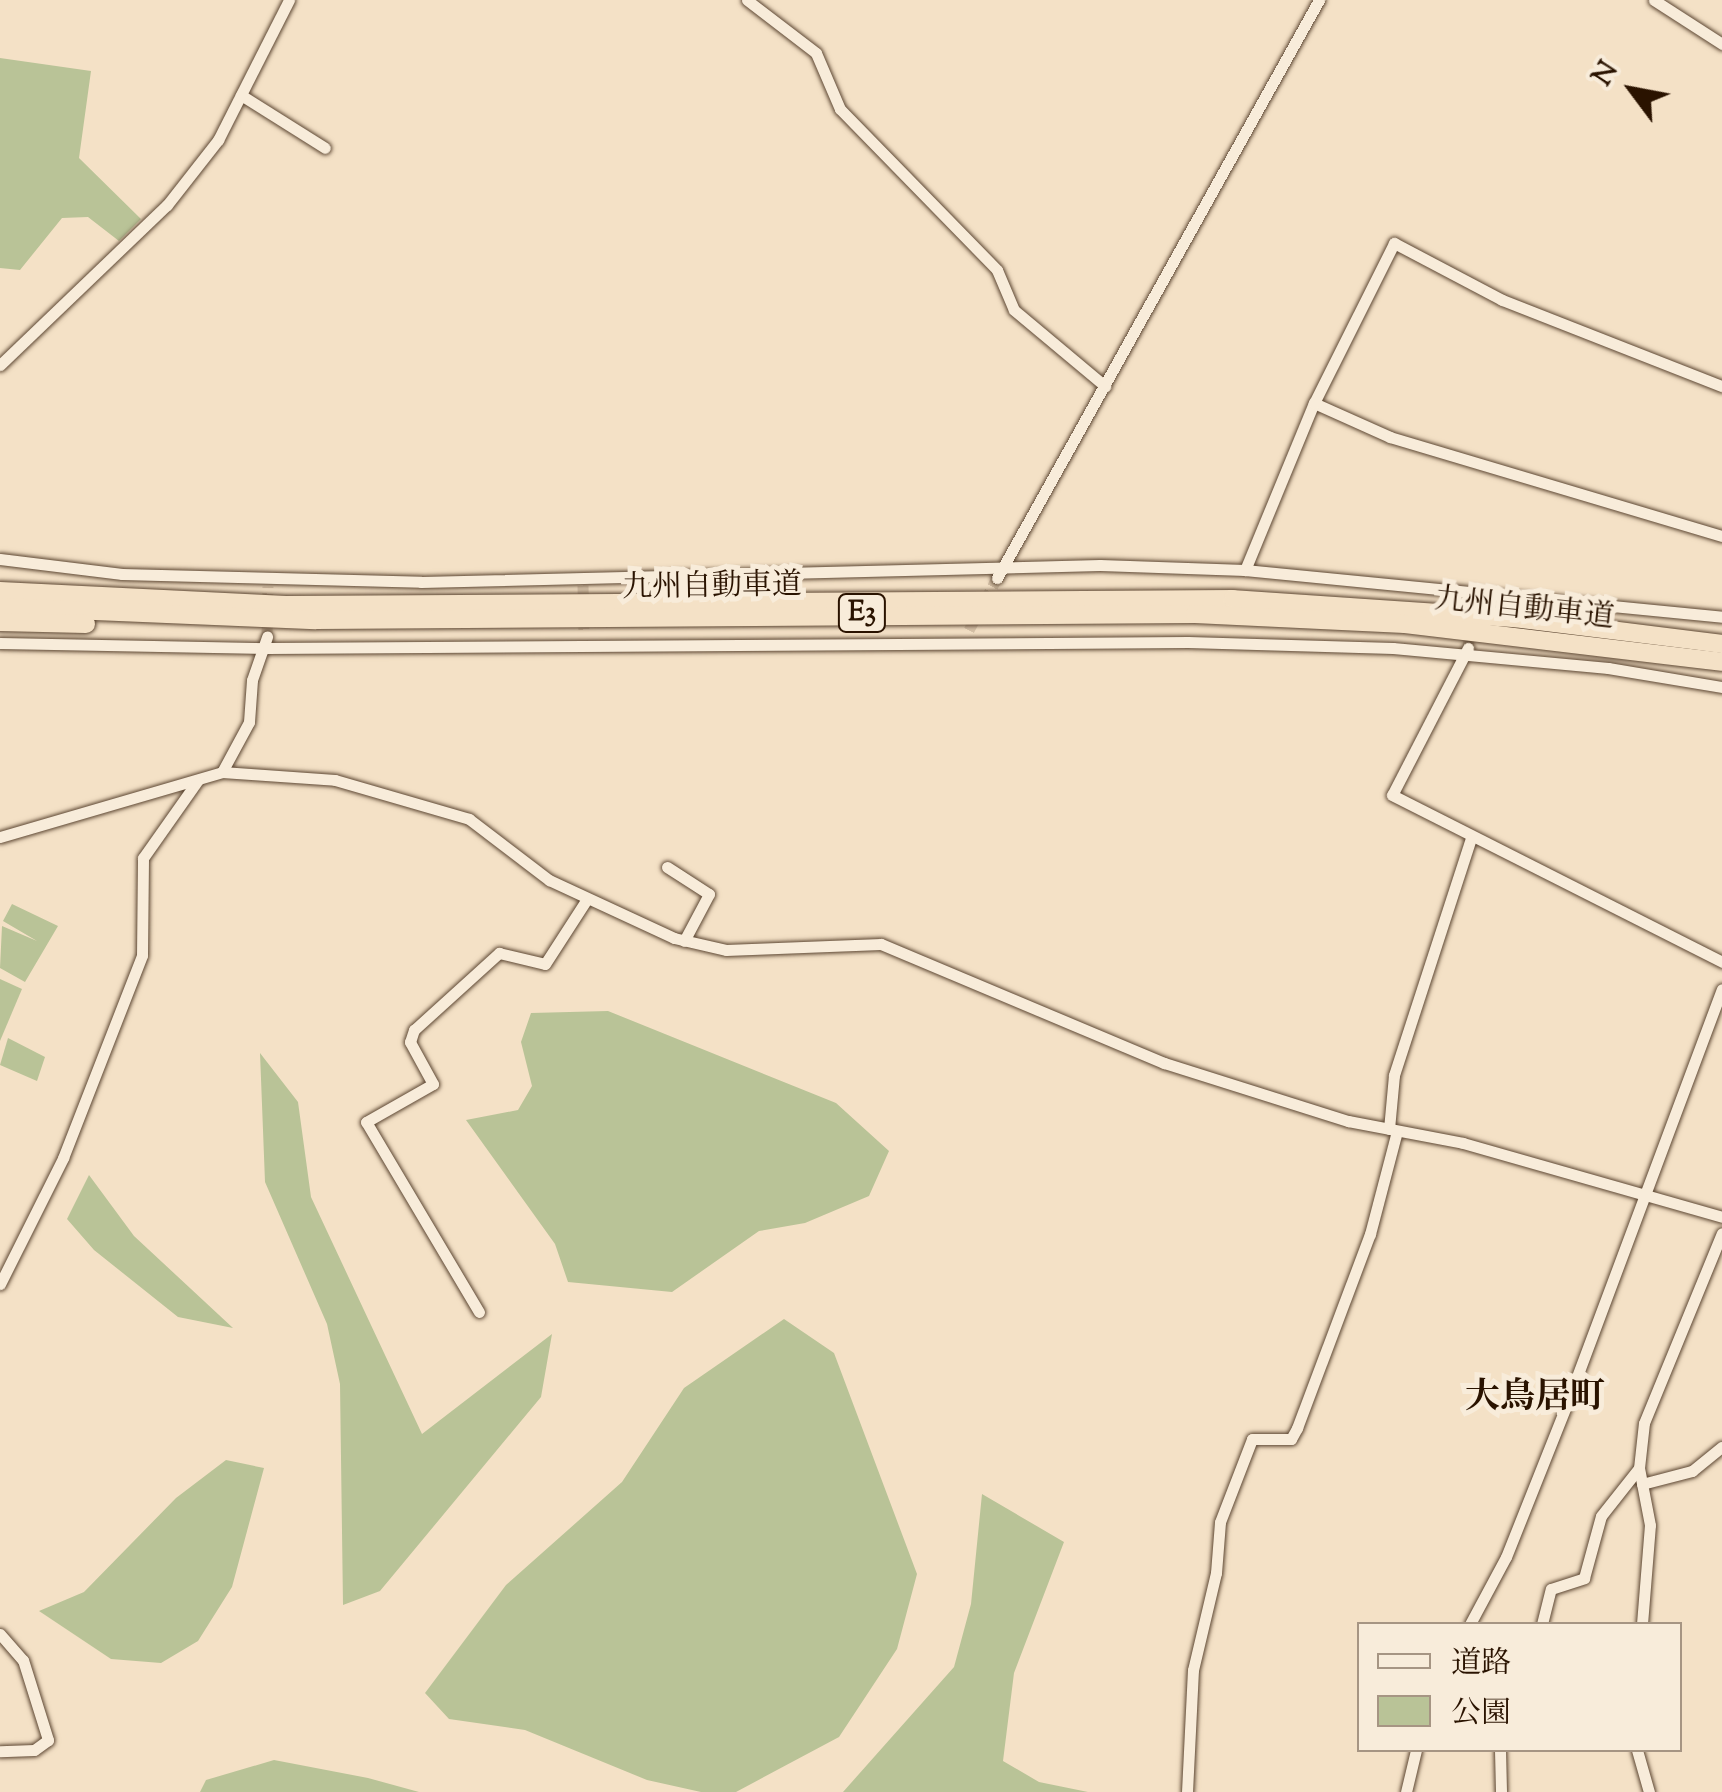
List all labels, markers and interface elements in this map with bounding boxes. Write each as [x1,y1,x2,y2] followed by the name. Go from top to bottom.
[1582,40,1682,140] north arrow
[1584,54,1629,94] text: N
[622,568,802,608] street label: 九州自動車道
[1433,583,1615,637] street label: 九州自動車道
[837,590,887,636] road number: E3
[1465,1378,1605,1420] district label: 大鳥居町
[1357,1622,1682,1752] legend
[1451,1643,1511,1686] text: 道路
[1451,1693,1511,1736] text: 公園

